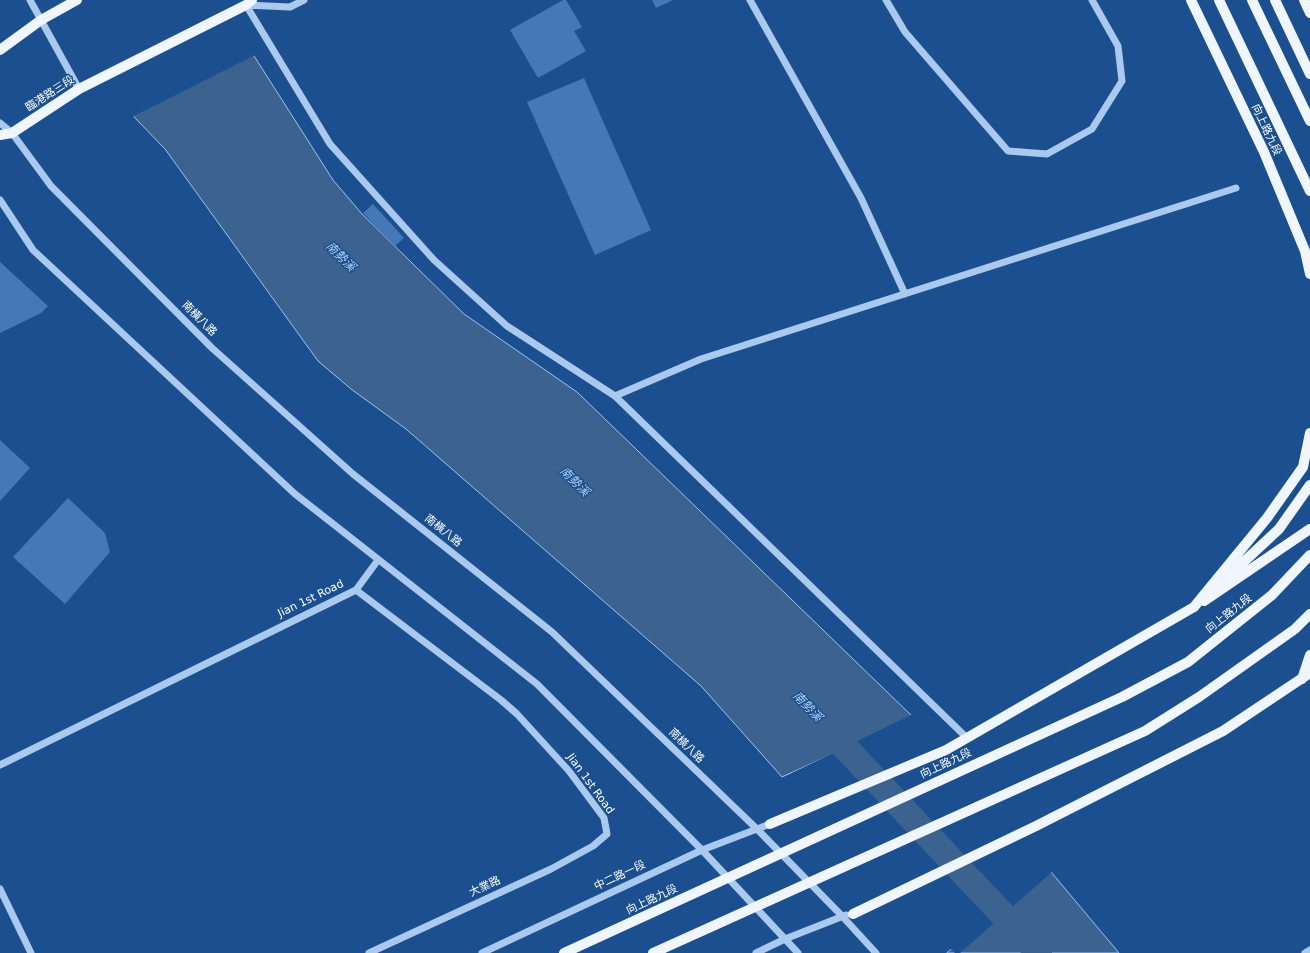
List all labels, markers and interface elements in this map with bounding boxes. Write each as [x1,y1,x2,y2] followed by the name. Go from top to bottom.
[23,73,77,115] street label: 臨港路三段
[1248,102,1284,158] street label: 向上路九段
[322,239,358,275] water label: 南勢溪
[179,299,219,339] street label: 南橫八路
[556,464,592,500] water label: 南勢溪
[422,512,464,550] street label: 南橫八路
[276,577,346,621] street label: Jian 1st Road
[1203,592,1255,636] street label: 向上路九段
[789,689,825,725] water label: 南勢溪
[666,726,706,766] street label: 南橫八路
[918,746,974,782] street label: 向上路九段
[564,751,616,817] street label: Jian 1st Road
[592,858,648,894] street label: 中二路一段
[467,874,503,900] street label: 大業路
[624,882,680,918] street label: 向上路九段

